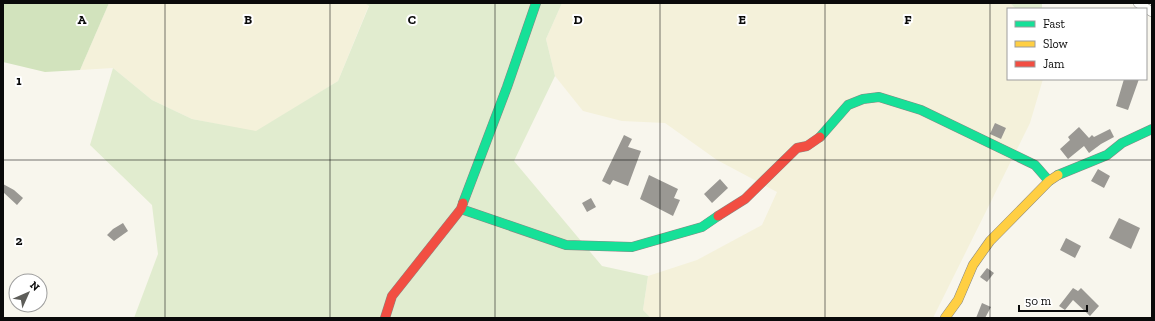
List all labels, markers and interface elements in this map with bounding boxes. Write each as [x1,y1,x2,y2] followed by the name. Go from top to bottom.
[1007,8,1147,80] legend
[78,12,87,27] text: A
[244,12,252,27] text: B
[408,12,416,27] text: C
[573,12,583,27] text: D
[738,12,746,27] text: E
[904,12,912,27] text: F
[1043,17,1066,31] text: Fast
[1043,37,1069,51] text: Slow
[1043,57,1065,71] text: Jam
[16,73,22,88] text: 1
[16,233,23,248] text: 2
[8,273,48,313] north arrow
[27,279,43,294] text: N
[1019,287,1087,313] scale bar
[1025,294,1052,308] text: 50 m

